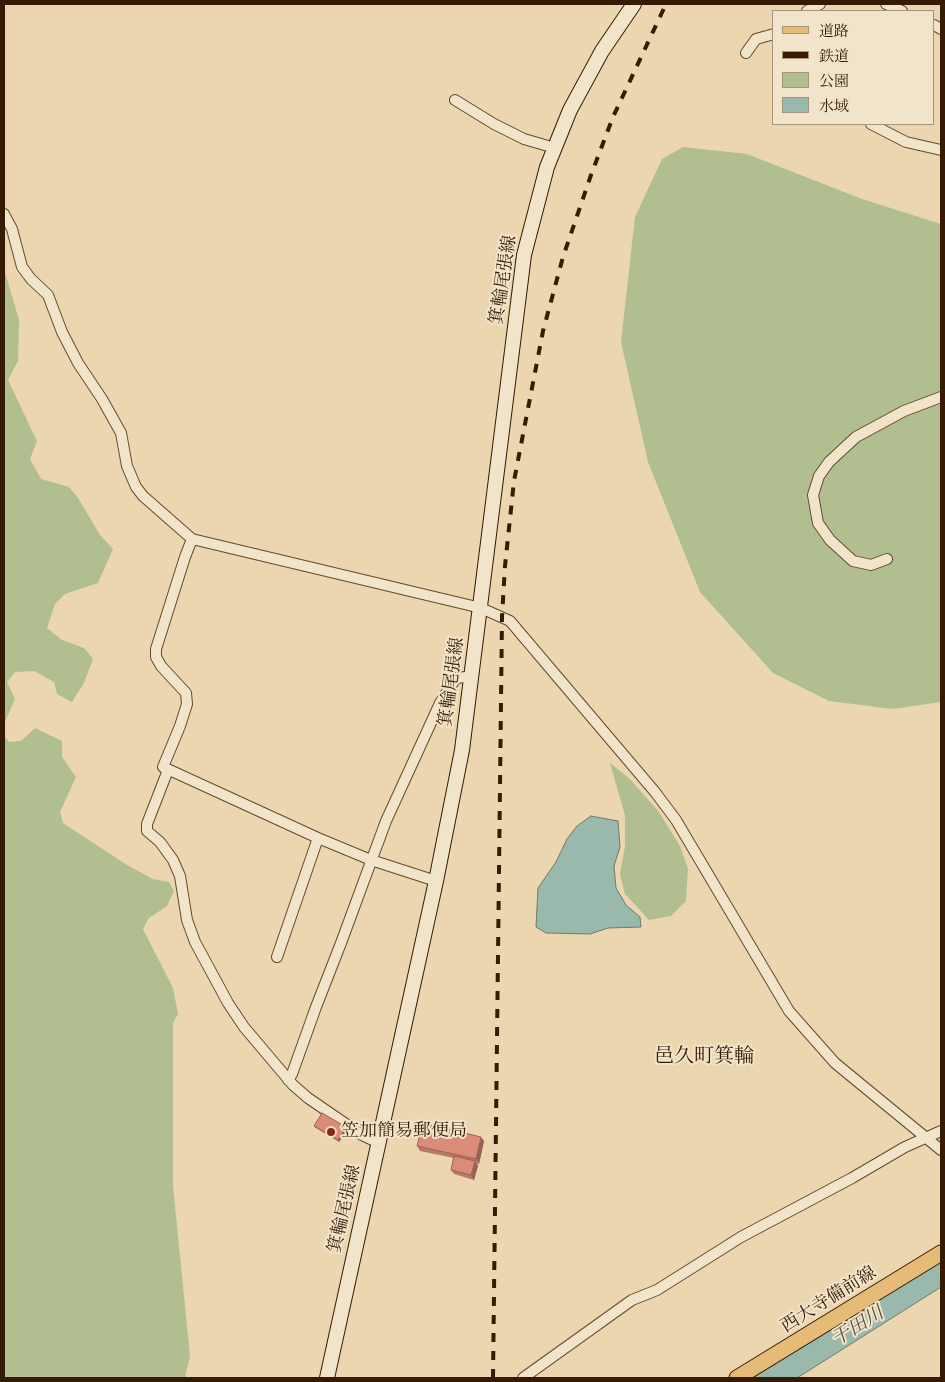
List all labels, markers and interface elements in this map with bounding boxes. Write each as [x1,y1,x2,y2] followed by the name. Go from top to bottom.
[772,10,935,125] legend
[819,22,849,40] text: 道路
[819,47,849,65] text: 鉄道
[819,72,849,90] text: 公園
[819,97,849,115] text: 水域
[486,234,522,326] street label: 箕輪尾張線
[435,636,469,728] street label: 箕輪尾張線
[654,1045,754,1069] district label: 邑久町箕輪
[341,1121,467,1143] place label: 笠加簡易郵便局
[325,1126,337,1138] marker: 笠加簡易郵便局
[324,1163,366,1255] street label: 箕輪尾張線
[777,1262,881,1338] street label: 西大寺備前線
[828,1302,888,1352] water label: 干田川

